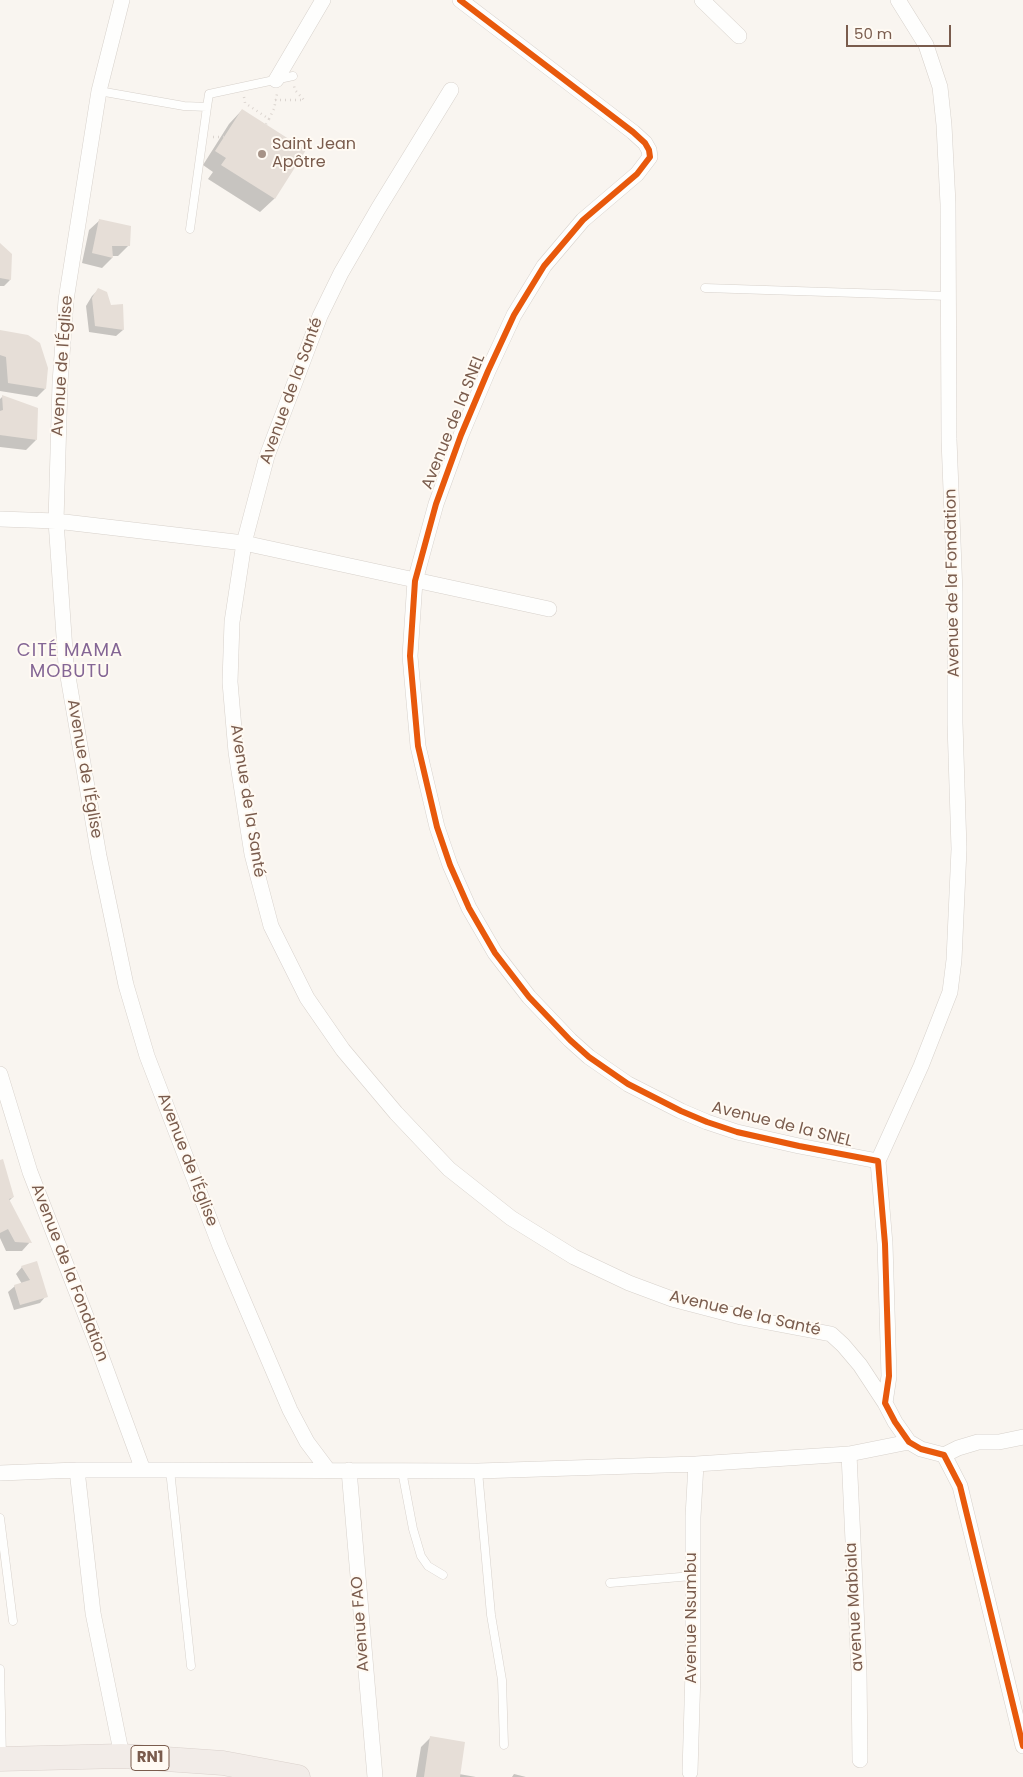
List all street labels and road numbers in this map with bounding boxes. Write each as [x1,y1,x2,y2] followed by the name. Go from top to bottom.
[49,295,77,437] street label: Avenue de l'Église
[257,315,327,467] street label: Avenue de la Santé
[418,352,490,492] street label: Avenue de la SNEL
[942,488,964,678] street label: Avenue de la Fondation
[62,698,106,840] street label: Avenue de l'Église
[225,723,269,879] street label: Avenue de la Santé
[153,1091,221,1229] street label: Avenue de l'Église
[710,1098,854,1152] street label: Avenue de la SNEL
[26,1181,112,1365] street label: Avenue de la Fondation
[668,1287,822,1341] street label: Avenue de la Santé
[842,1542,868,1672] street label: avenue Mabiala
[682,1552,702,1684] street label: Avenue Nsumbu
[348,1576,374,1672] street label: Avenue FAO
[131,1746,169,1770] road number: RN1

